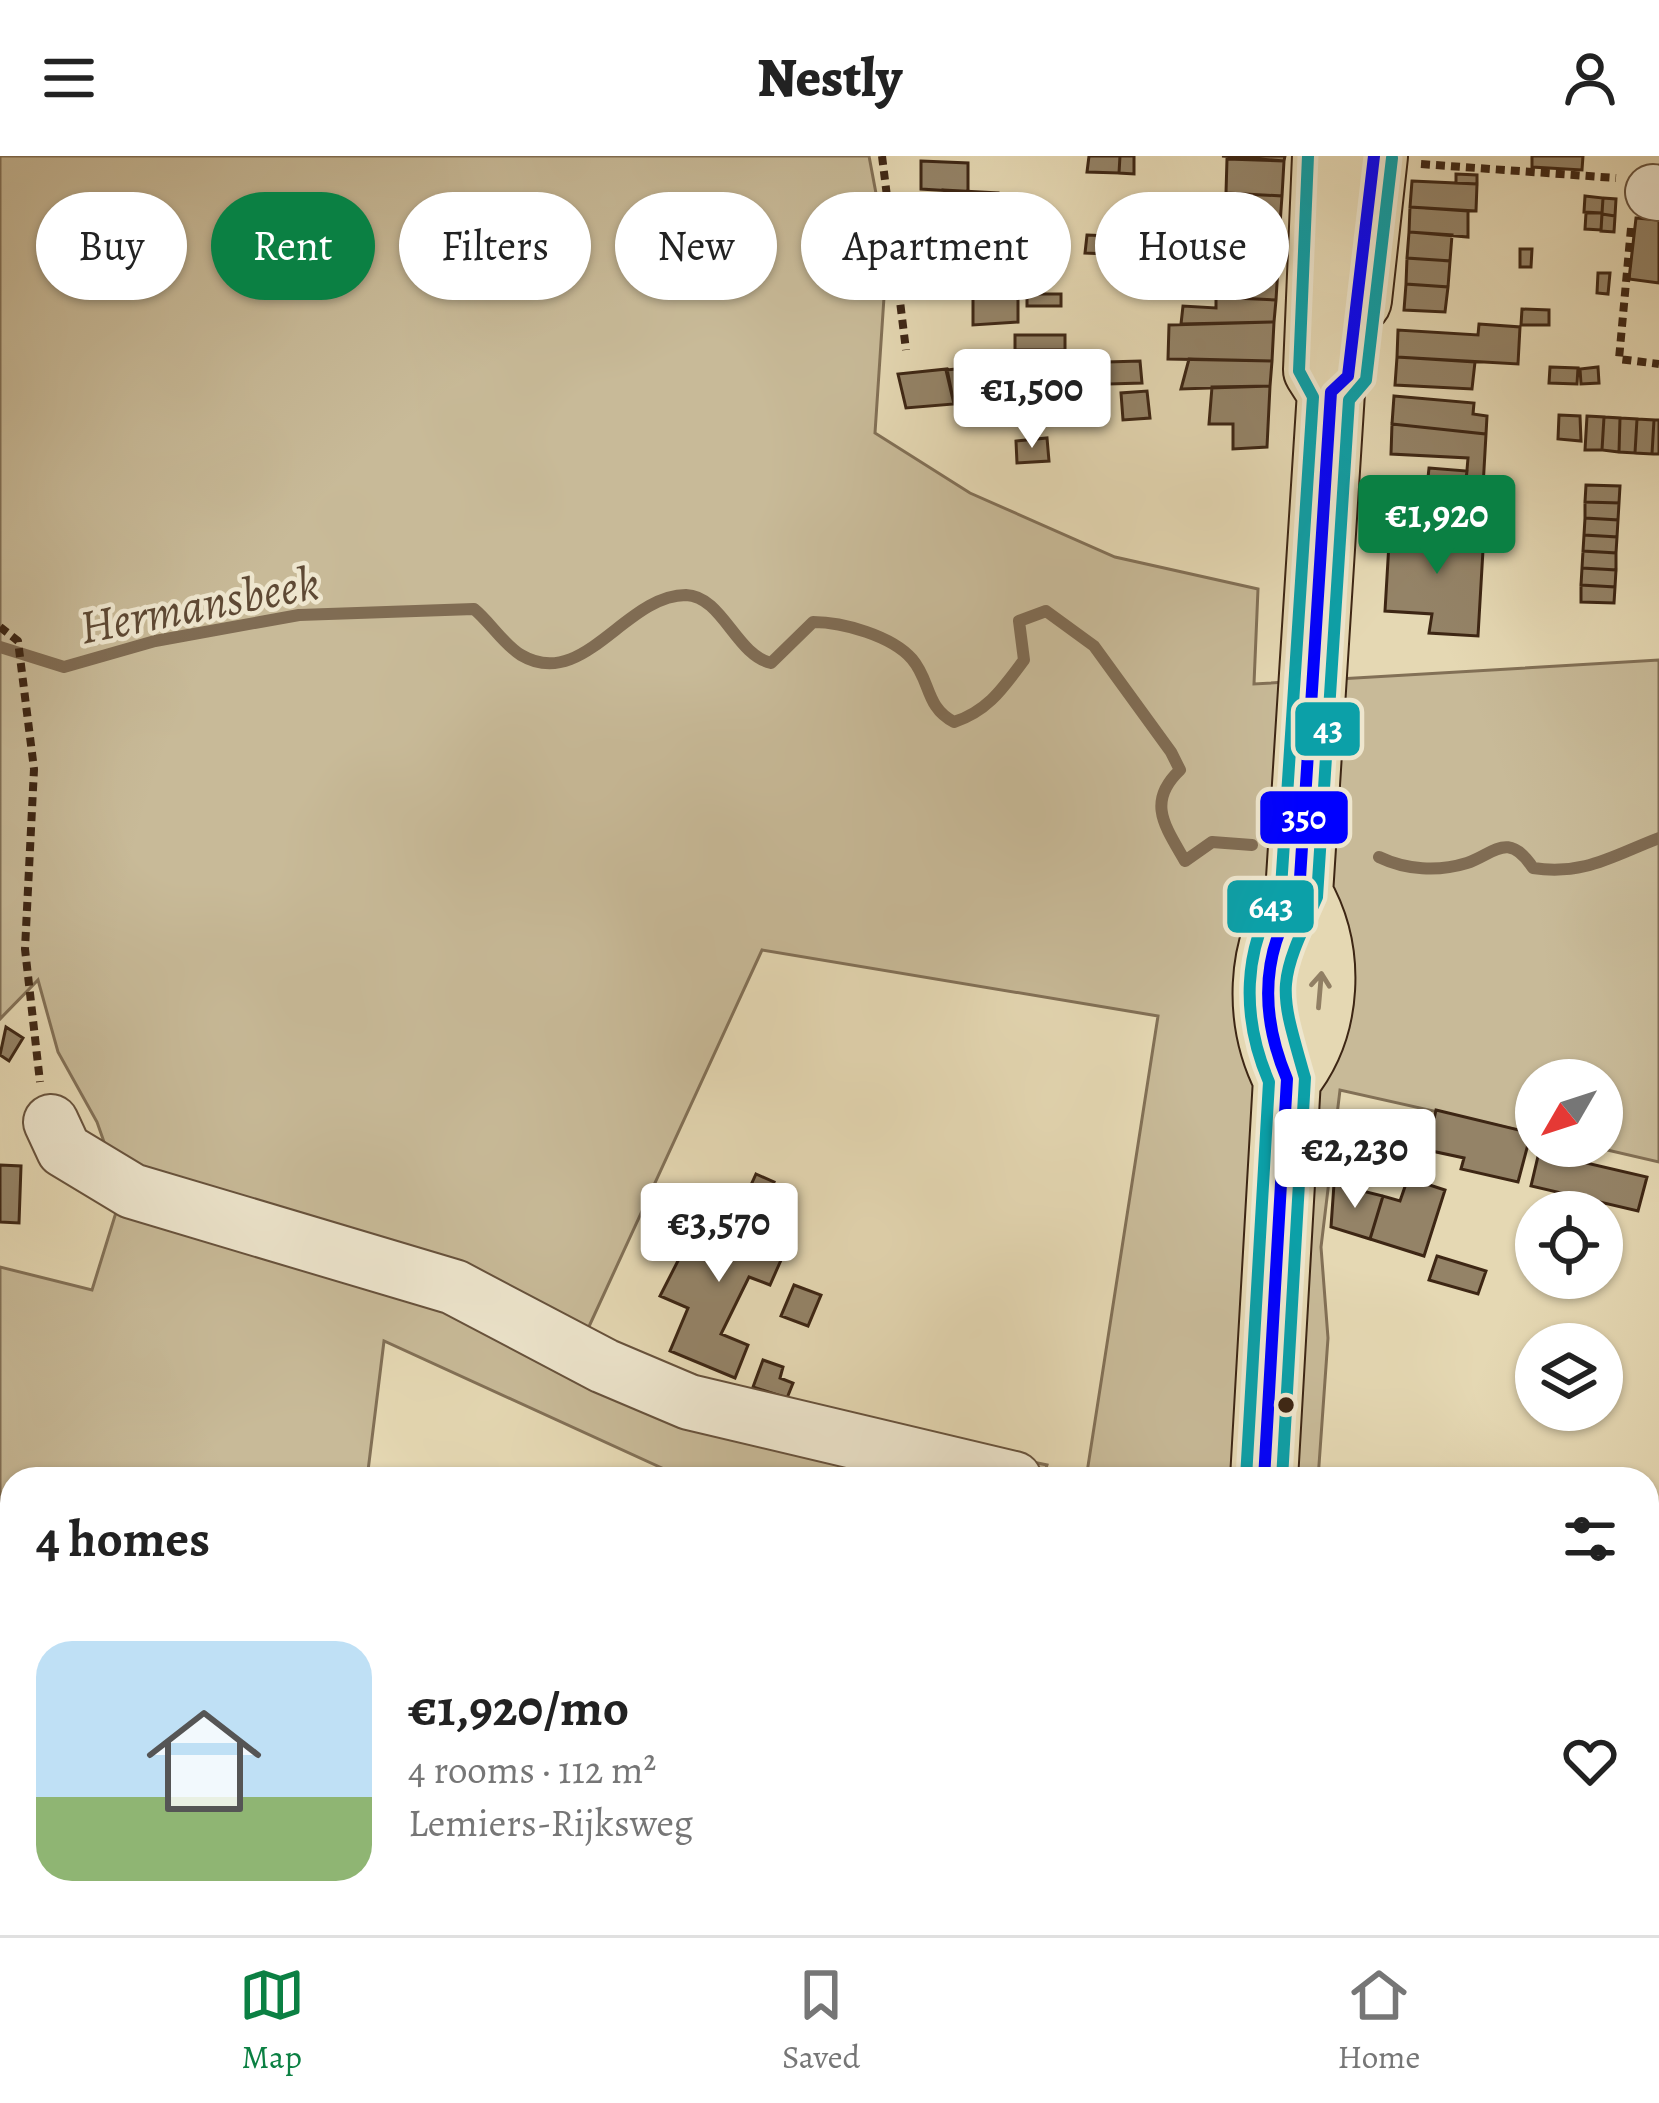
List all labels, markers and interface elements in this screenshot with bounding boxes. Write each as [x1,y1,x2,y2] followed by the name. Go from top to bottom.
[757,41,902,115] text: Nestly
[36,45,102,111] icon: menu
[1557,45,1623,111] icon: person
[36,192,187,300] chip: Buy
[211,192,375,300] chip: Rent
[399,192,591,300] chip: Filters
[615,192,777,300] chip: New
[801,192,1071,300] chip: Apartment
[1095,192,1289,300] chip: House
[934,349,1130,451] pin: €1,500
[981,361,1083,414] text: €1,500
[1339,475,1535,577] pin: €1,920
[1385,487,1489,540] text: €1,920
[74,549,324,661] water label: Hermansbeek
[1293,700,1362,758] line badge: 43
[1313,706,1343,751] text: 43
[1258,789,1350,846] line badge: 350
[1282,795,1326,840] text: 350
[1225,878,1316,935] line badge: 643
[1248,884,1294,929] text: 643
[1308,971,1331,1010] one-way arrow
[1515,1059,1623,1167] north arrow
[1515,1059,1623,1431] map controls
[1257,1109,1453,1211] pin: €2,230
[1302,1121,1408,1174] text: €2,230
[621,1183,817,1285] pin: €3,570
[1515,1191,1623,1299] button: locate
[668,1195,770,1248] text: €3,570
[1515,1323,1623,1431] button: layers
[1275,1394,1297,1416] unlabelled marker
[36,1504,210,1574] text: 4 homes
[1557,1506,1623,1572] icon: filters
[408,1673,629,1743] text: €1,920/mo
[132,1689,276,1833] icon: home
[1557,1728,1623,1794] icon: heart
[408,1743,656,1796] text: 4 rooms · 112 m²
[408,1796,693,1849] text: Lemiers-Rijksweg
[239,1962,305,2079] tab: Map
[782,1962,860,2079] tab: Saved
[1337,1962,1420,2079] tab: Home

